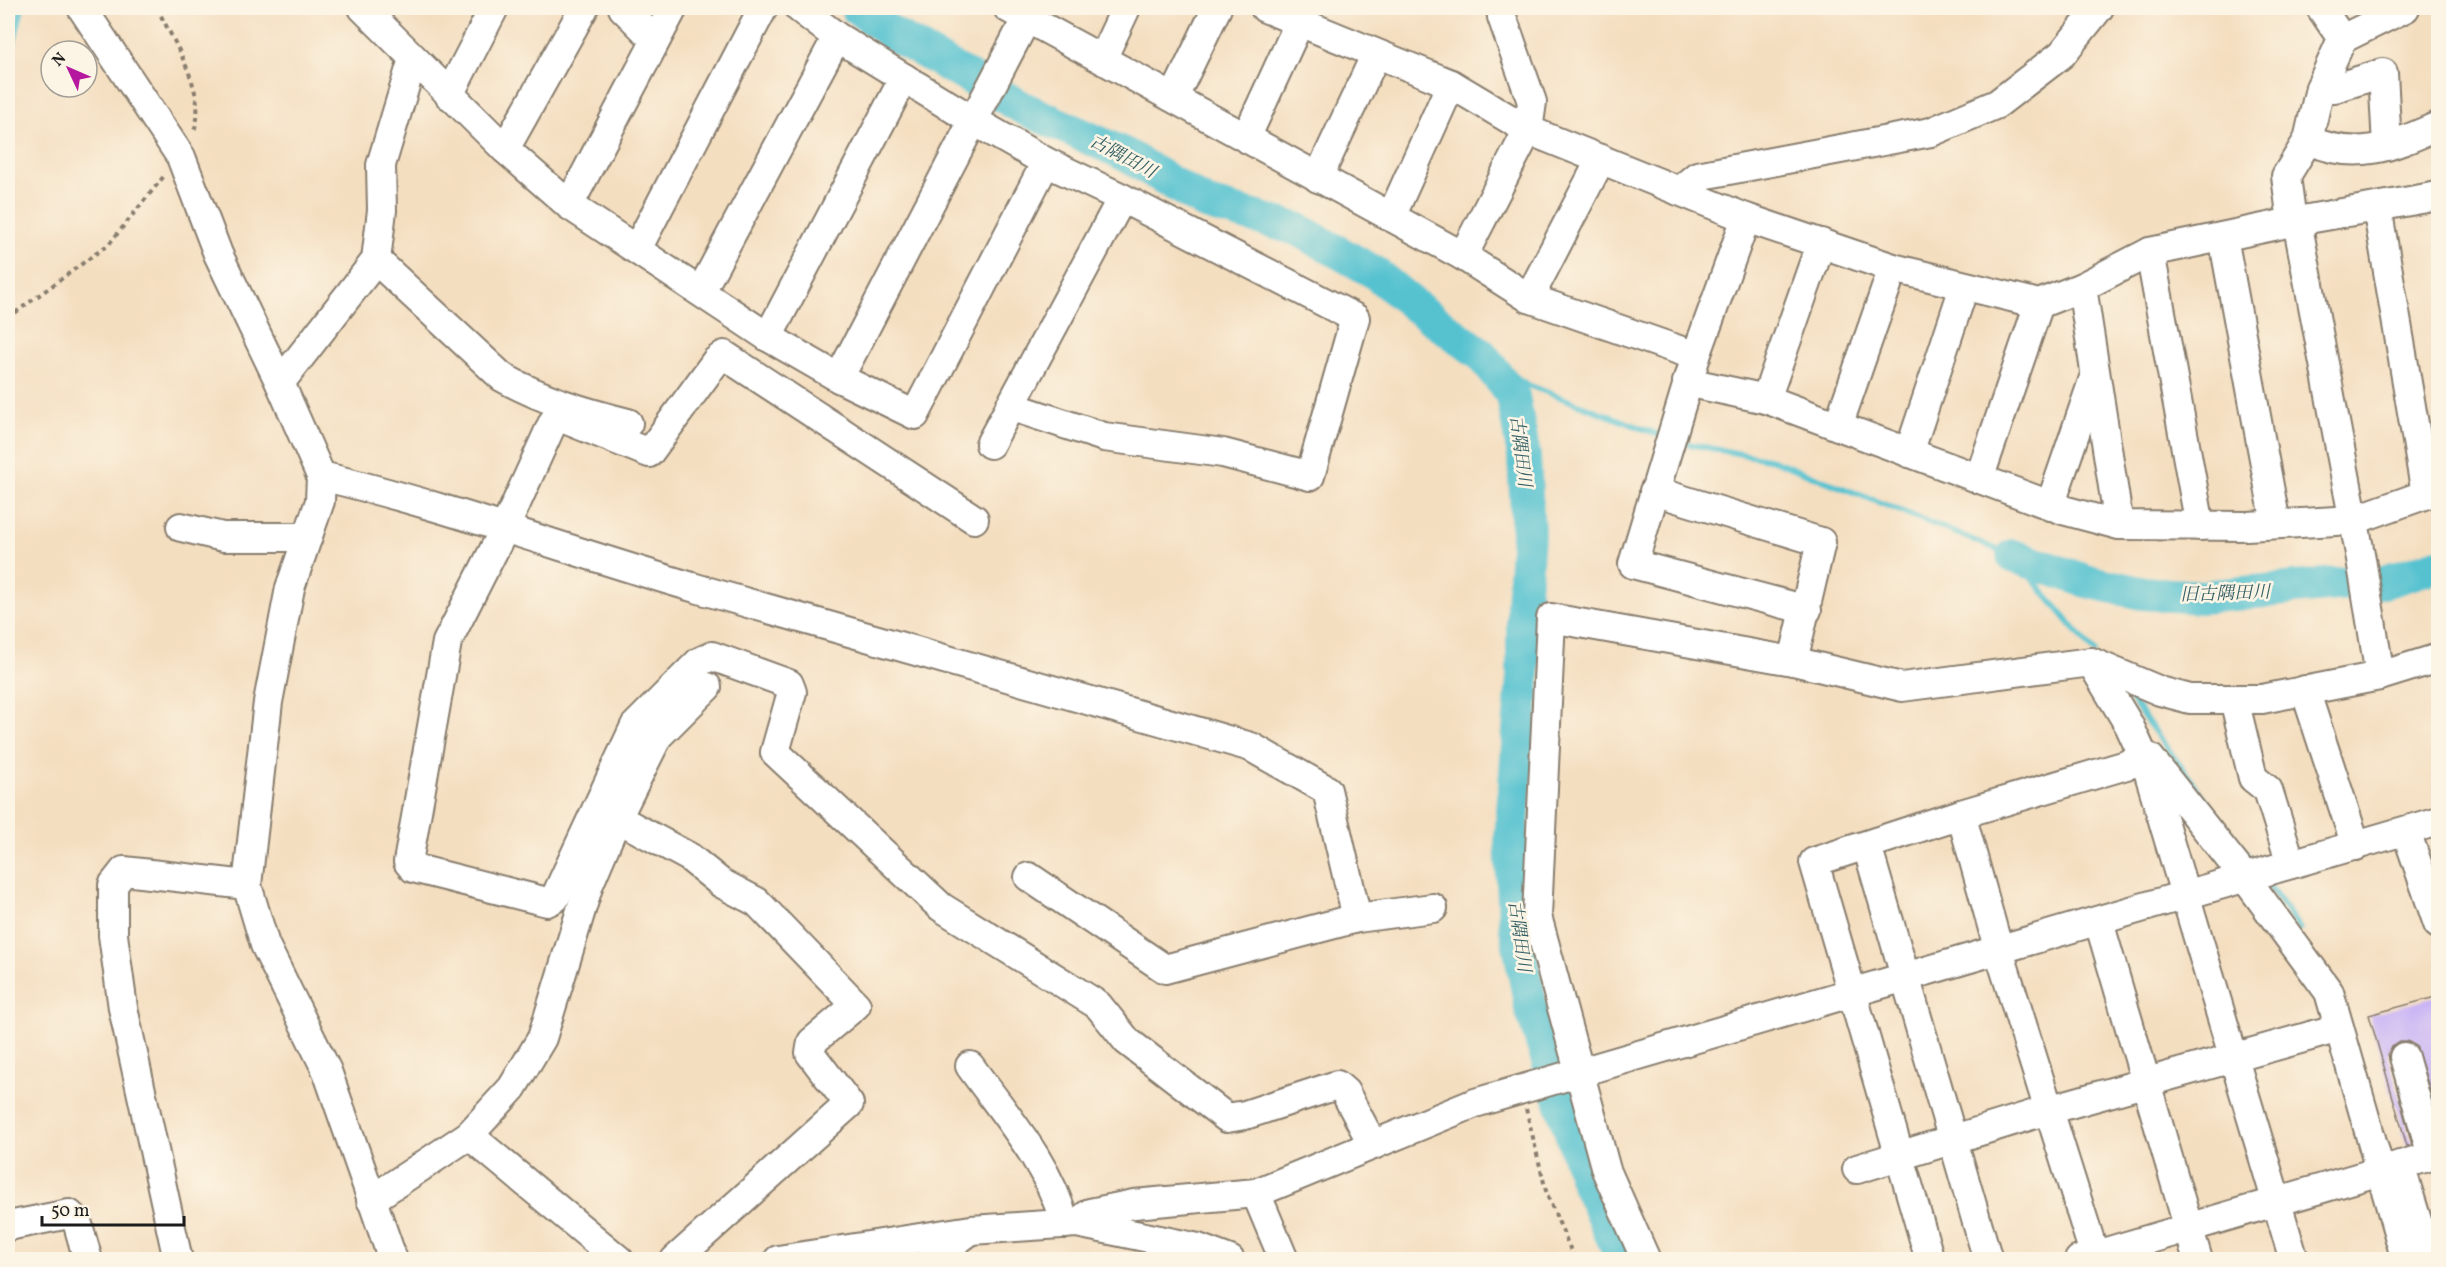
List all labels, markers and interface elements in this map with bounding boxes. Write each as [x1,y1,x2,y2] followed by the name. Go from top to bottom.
[39,39,99,99] north arrow
[48,48,72,72] text: N
[1085,129,1162,186] water label: 古隅田川
[1503,414,1537,490] water label: 古隅田川
[2180,580,2272,609] water label: 旧古隅田川
[1501,899,1536,976] water label: 古隅田川
[42,1189,184,1227] scale bar
[51,1199,90,1224] text: 50 m

